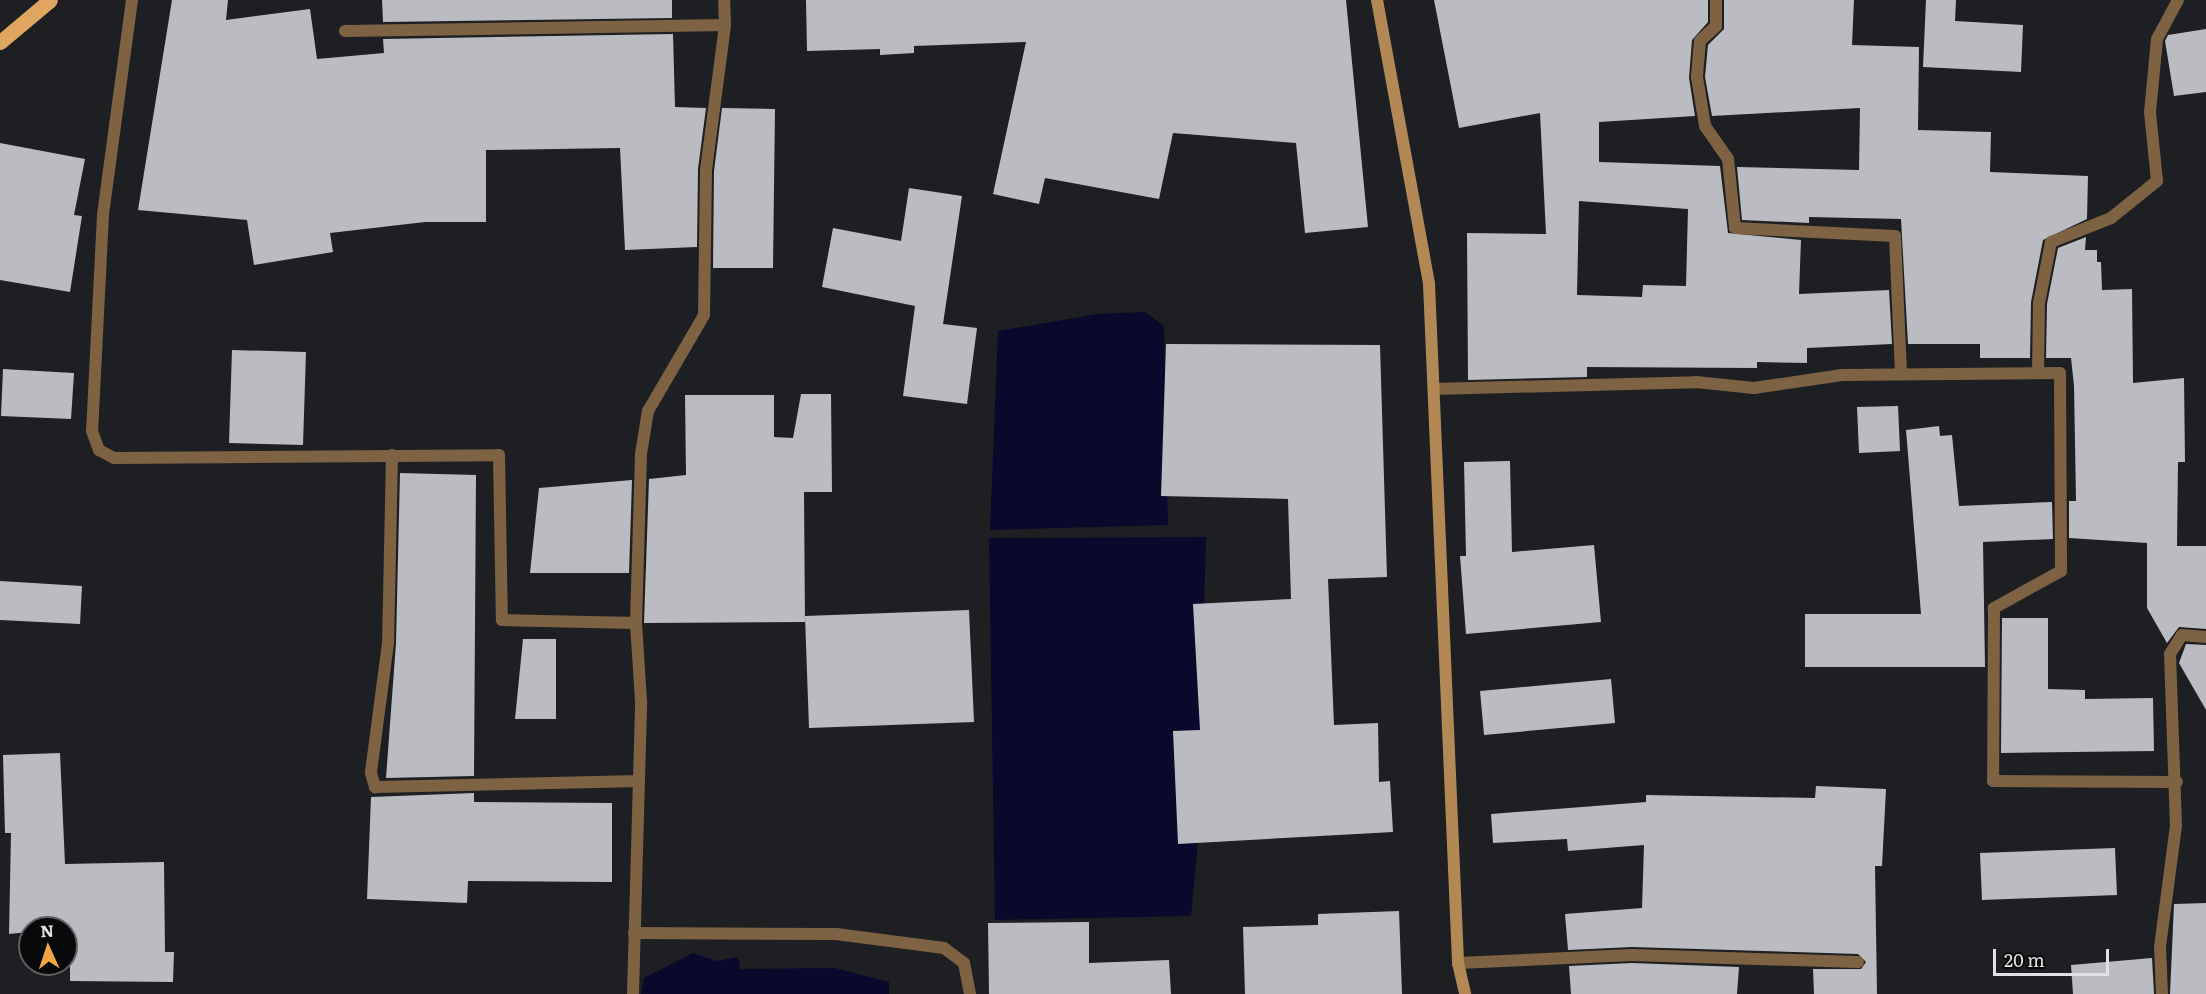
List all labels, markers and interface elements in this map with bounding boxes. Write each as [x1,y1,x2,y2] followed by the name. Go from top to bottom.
[18,916,78,976] north arrow
[40,918,55,942] text: N
[1996,937,2112,975] scale bar
[2004,946,2045,973] text: 20 m

